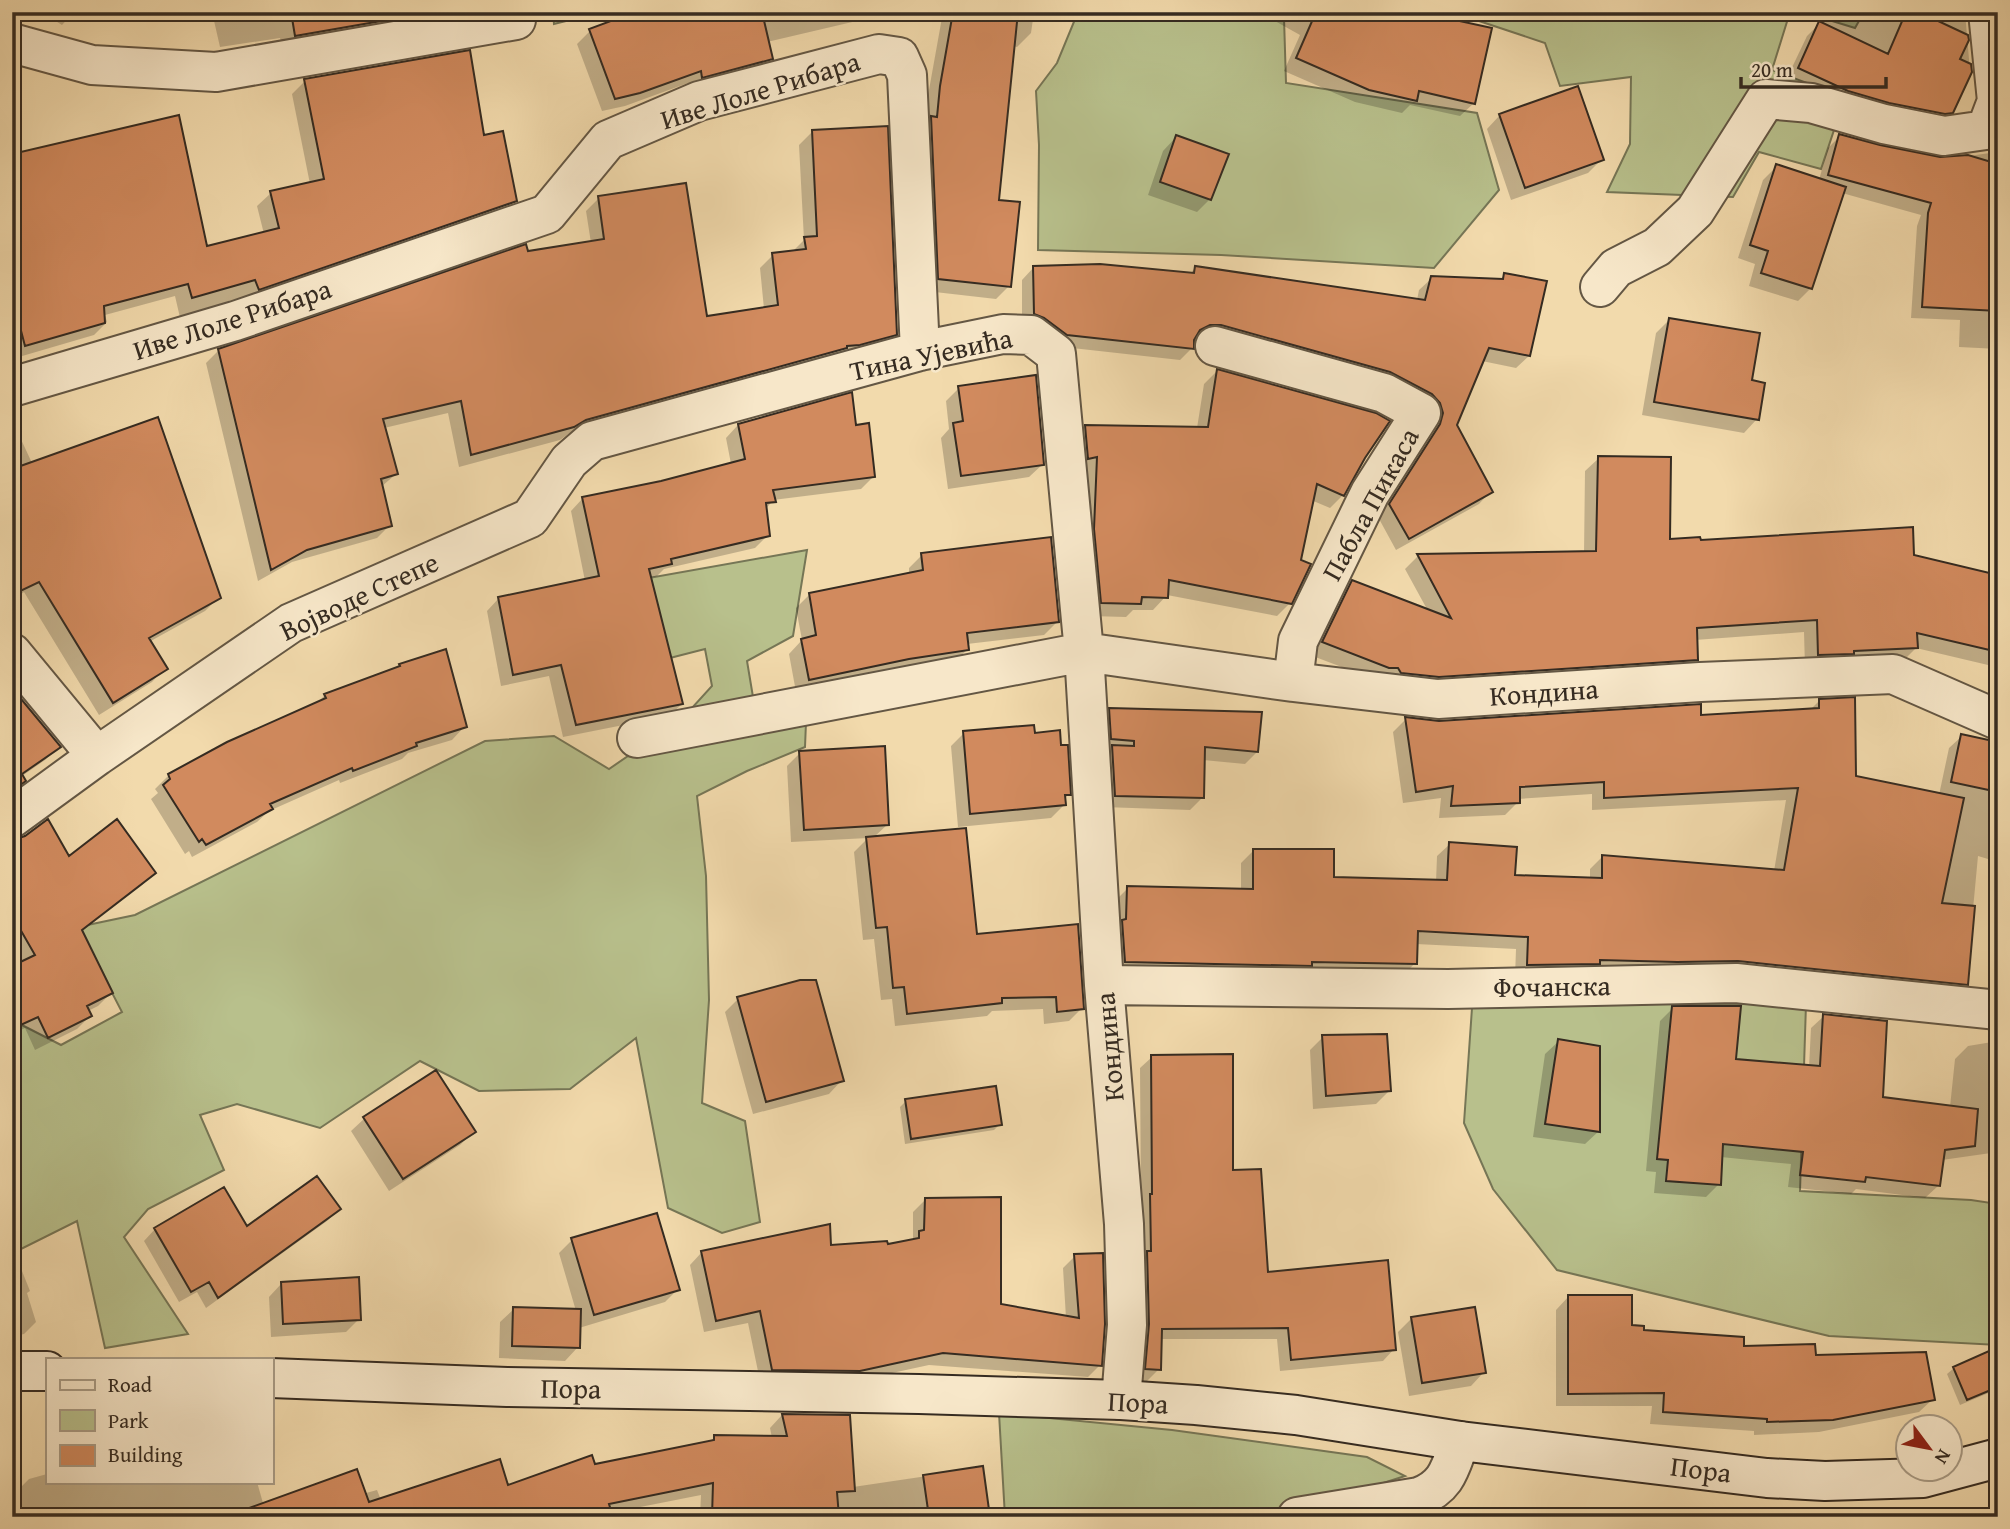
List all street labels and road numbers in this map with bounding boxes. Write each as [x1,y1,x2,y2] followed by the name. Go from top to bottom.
[655,40,865,139] street label: Иве Лоле Рибара
[127,267,337,370] street label: Иве Лоле Рибара
[846,316,1017,391] street label: Тина Ујевића
[1311,419,1429,588] street label: Пабла Пикаса
[273,541,445,650] street label: Војводе Степе
[1488,667,1601,716] street label: Кондина
[1493,964,1612,1007] street label: Фочанска
[1083,990,1134,1103] street label: Кондина
[540,1366,602,1409] street label: Пора
[1107,1379,1170,1424] street label: Пора
[1668,1444,1734,1493] street label: Пора

